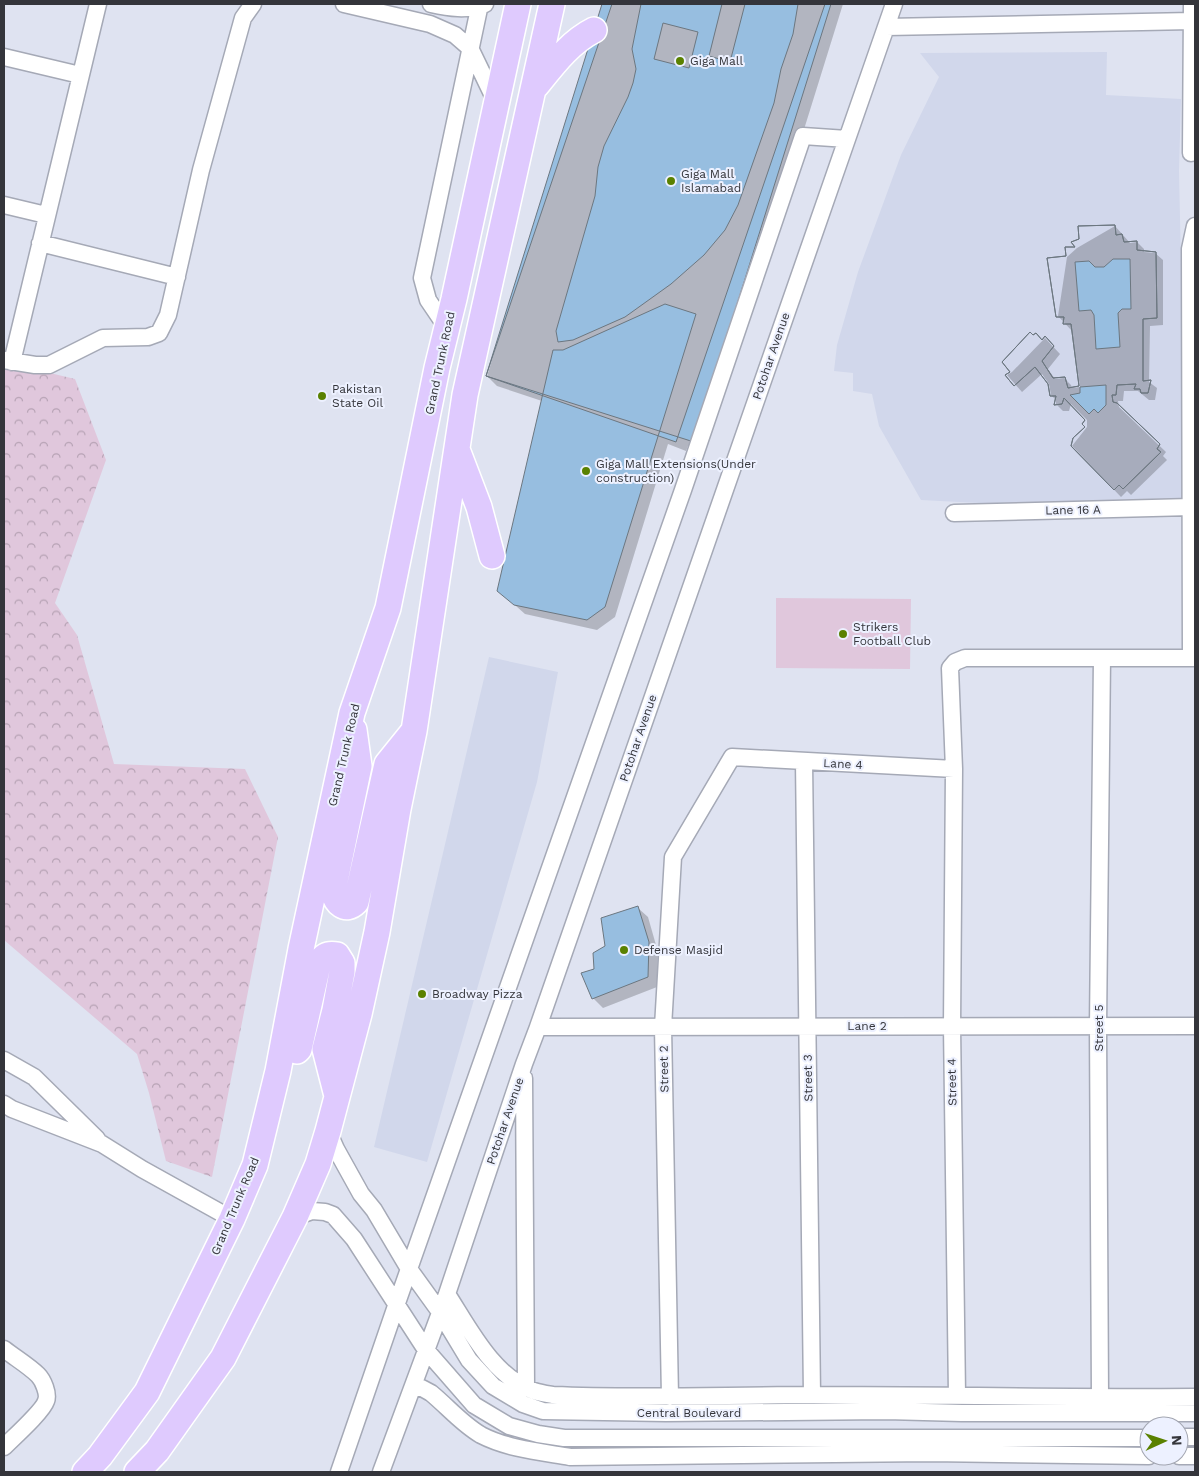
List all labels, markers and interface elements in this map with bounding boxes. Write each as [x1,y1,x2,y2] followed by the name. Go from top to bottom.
[690,54,744,68] place label: Giga Mall
[674,55,686,67] marker: Giga Mall
[681,167,741,195] place label: Giga Mall Islamabad
[665,175,677,187] marker: Giga Mall Islamabad
[422,310,458,416] street label: Grand Trunk Road
[749,310,793,402] street label: Potohar Avenue
[332,382,383,410] place label: Pakistan State Oil
[316,390,328,402] marker: Pakistan State Oil
[596,457,756,485] place label: Giga Mall Extensions(Under construction)
[580,465,592,477] marker: Giga Mall Extensions(Under construction)
[1045,503,1101,517] street label: Lane 16 A
[853,620,931,648] place label: Strikers Football Club
[837,628,849,640] marker: Strikers Football Club
[616,692,660,784] street label: Potohar Avenue
[325,702,363,808] street label: Grand Trunk Road
[823,756,863,772] street label: Lane 4
[634,943,723,957] place label: Defense Masjid
[618,944,630,956] marker: Defense Masjid
[432,987,523,1001] place label: Broadway Pizza
[416,988,428,1000] marker: Broadway Pizza
[1092,1004,1106,1052] street label: Street 5
[847,1019,887,1033] street label: Lane 2
[657,1045,671,1093] street label: Street 2
[801,1054,815,1102] street label: Street 3
[945,1058,959,1106] street label: Street 4
[483,1075,527,1167] street label: Potohar Avenue
[208,1155,262,1257] street label: Grand Trunk Road
[637,1406,741,1420] street label: Central Boulevard
[1139,1416,1189,1466] north arrow
[1169,1435,1185,1446] text: N

